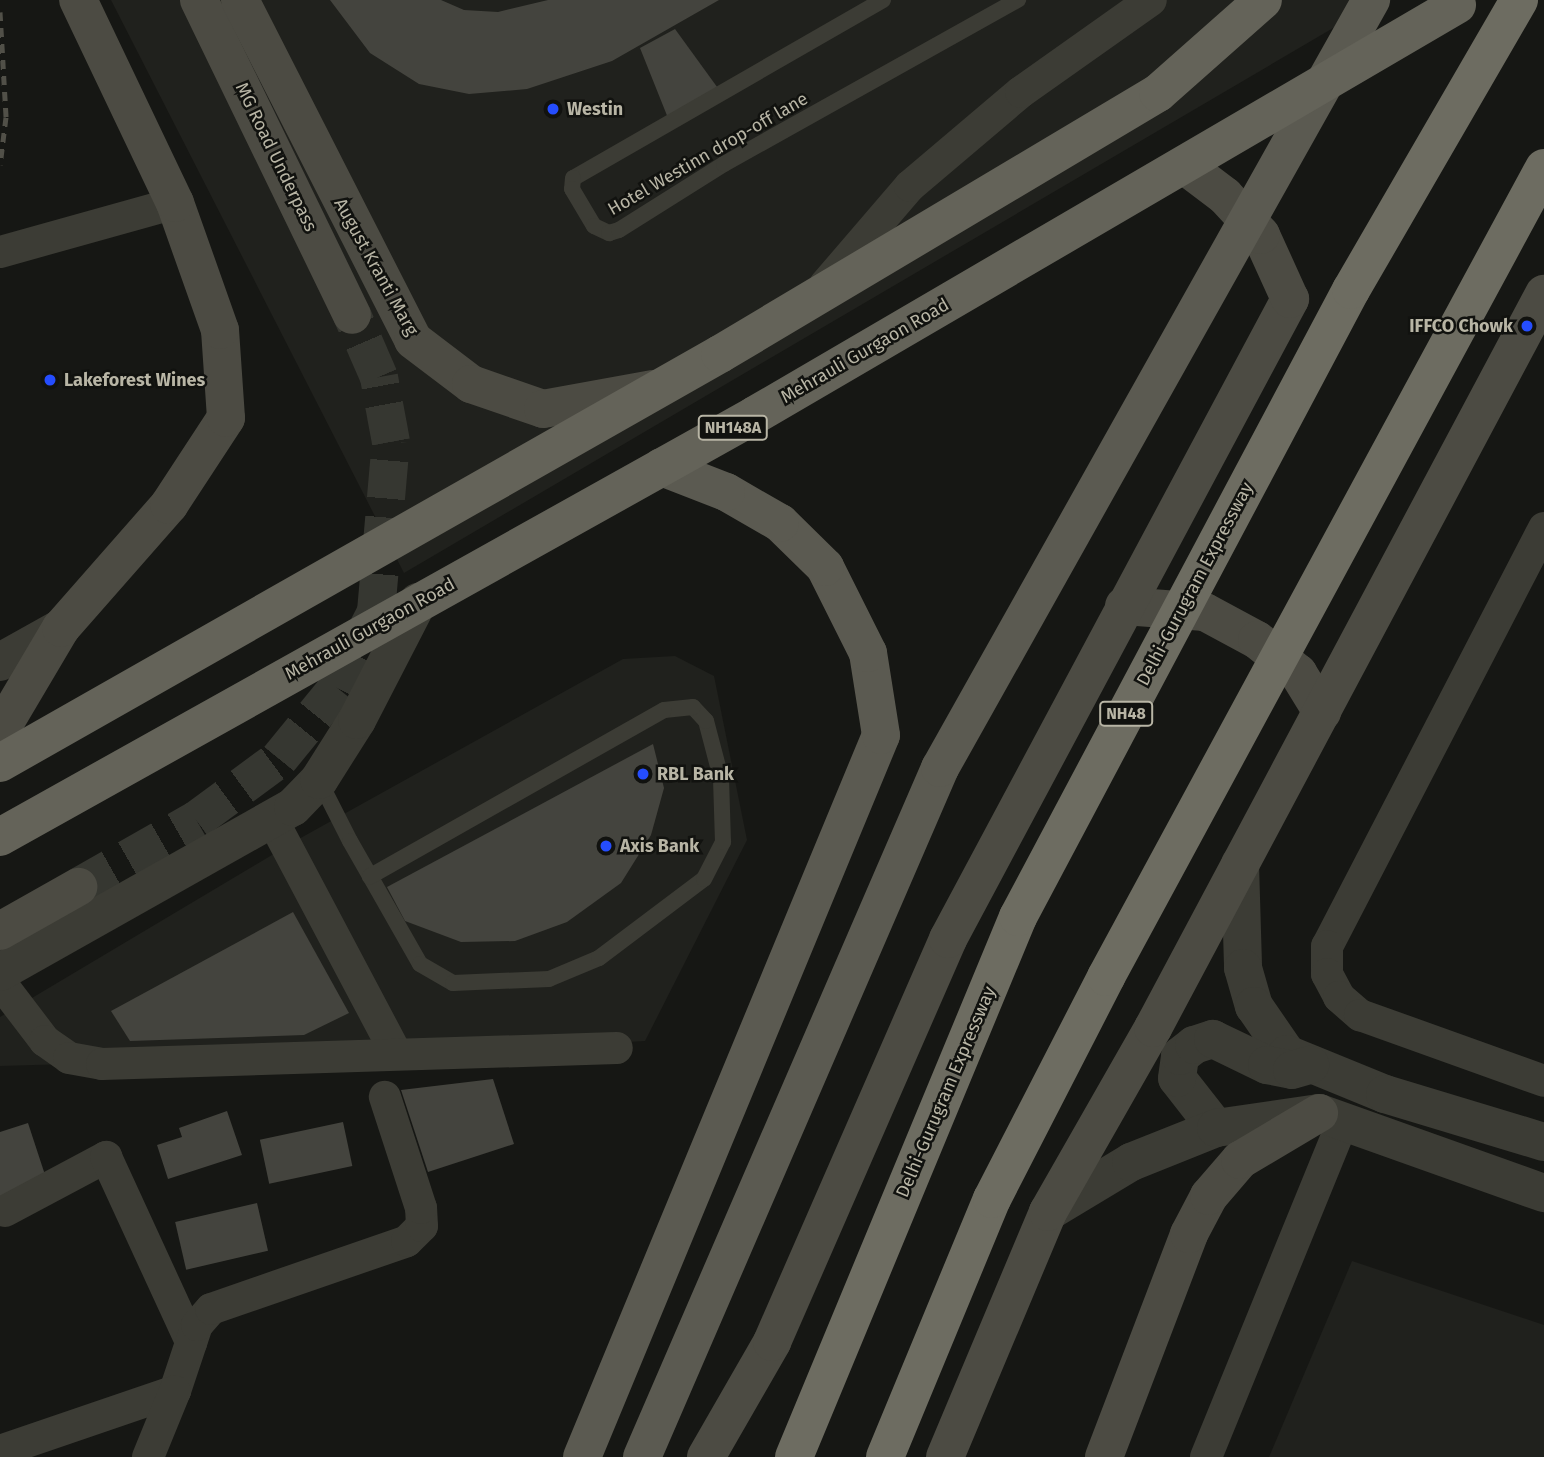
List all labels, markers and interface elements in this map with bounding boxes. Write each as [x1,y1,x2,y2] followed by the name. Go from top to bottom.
[231,79,321,235] street label: MG Road Underpass
[604,88,812,220] street label: Hotel Westinn drop-off lane
[567,98,623,120] place label: Westin
[545,101,561,117] marker: Westin
[329,195,423,339] street label: August Kranti Marg
[777,294,953,408] street label: Mehrauli Gurgaon Road
[1409,315,1513,337] place label: IFFCO Chowk
[1519,318,1535,334] marker: IFFCO Chowk
[64,369,205,391] place label: Lakeforest Wines
[42,372,58,388] marker: Lakeforest Wines
[696,416,770,440] road number: NH148A
[1132,479,1258,689] street label: Delhi-Gurugram Expressway
[281,573,459,685] street label: Mehrauli Gurgaon Road
[1098,702,1154,726] road number: NH48
[657,763,734,785] place label: RBL Bank
[635,766,651,782] marker: RBL Bank
[620,835,699,857] place label: Axis Bank
[598,838,614,854] marker: Axis Bank
[892,983,1000,1201] street label: Delhi-Gurugram Expressway

